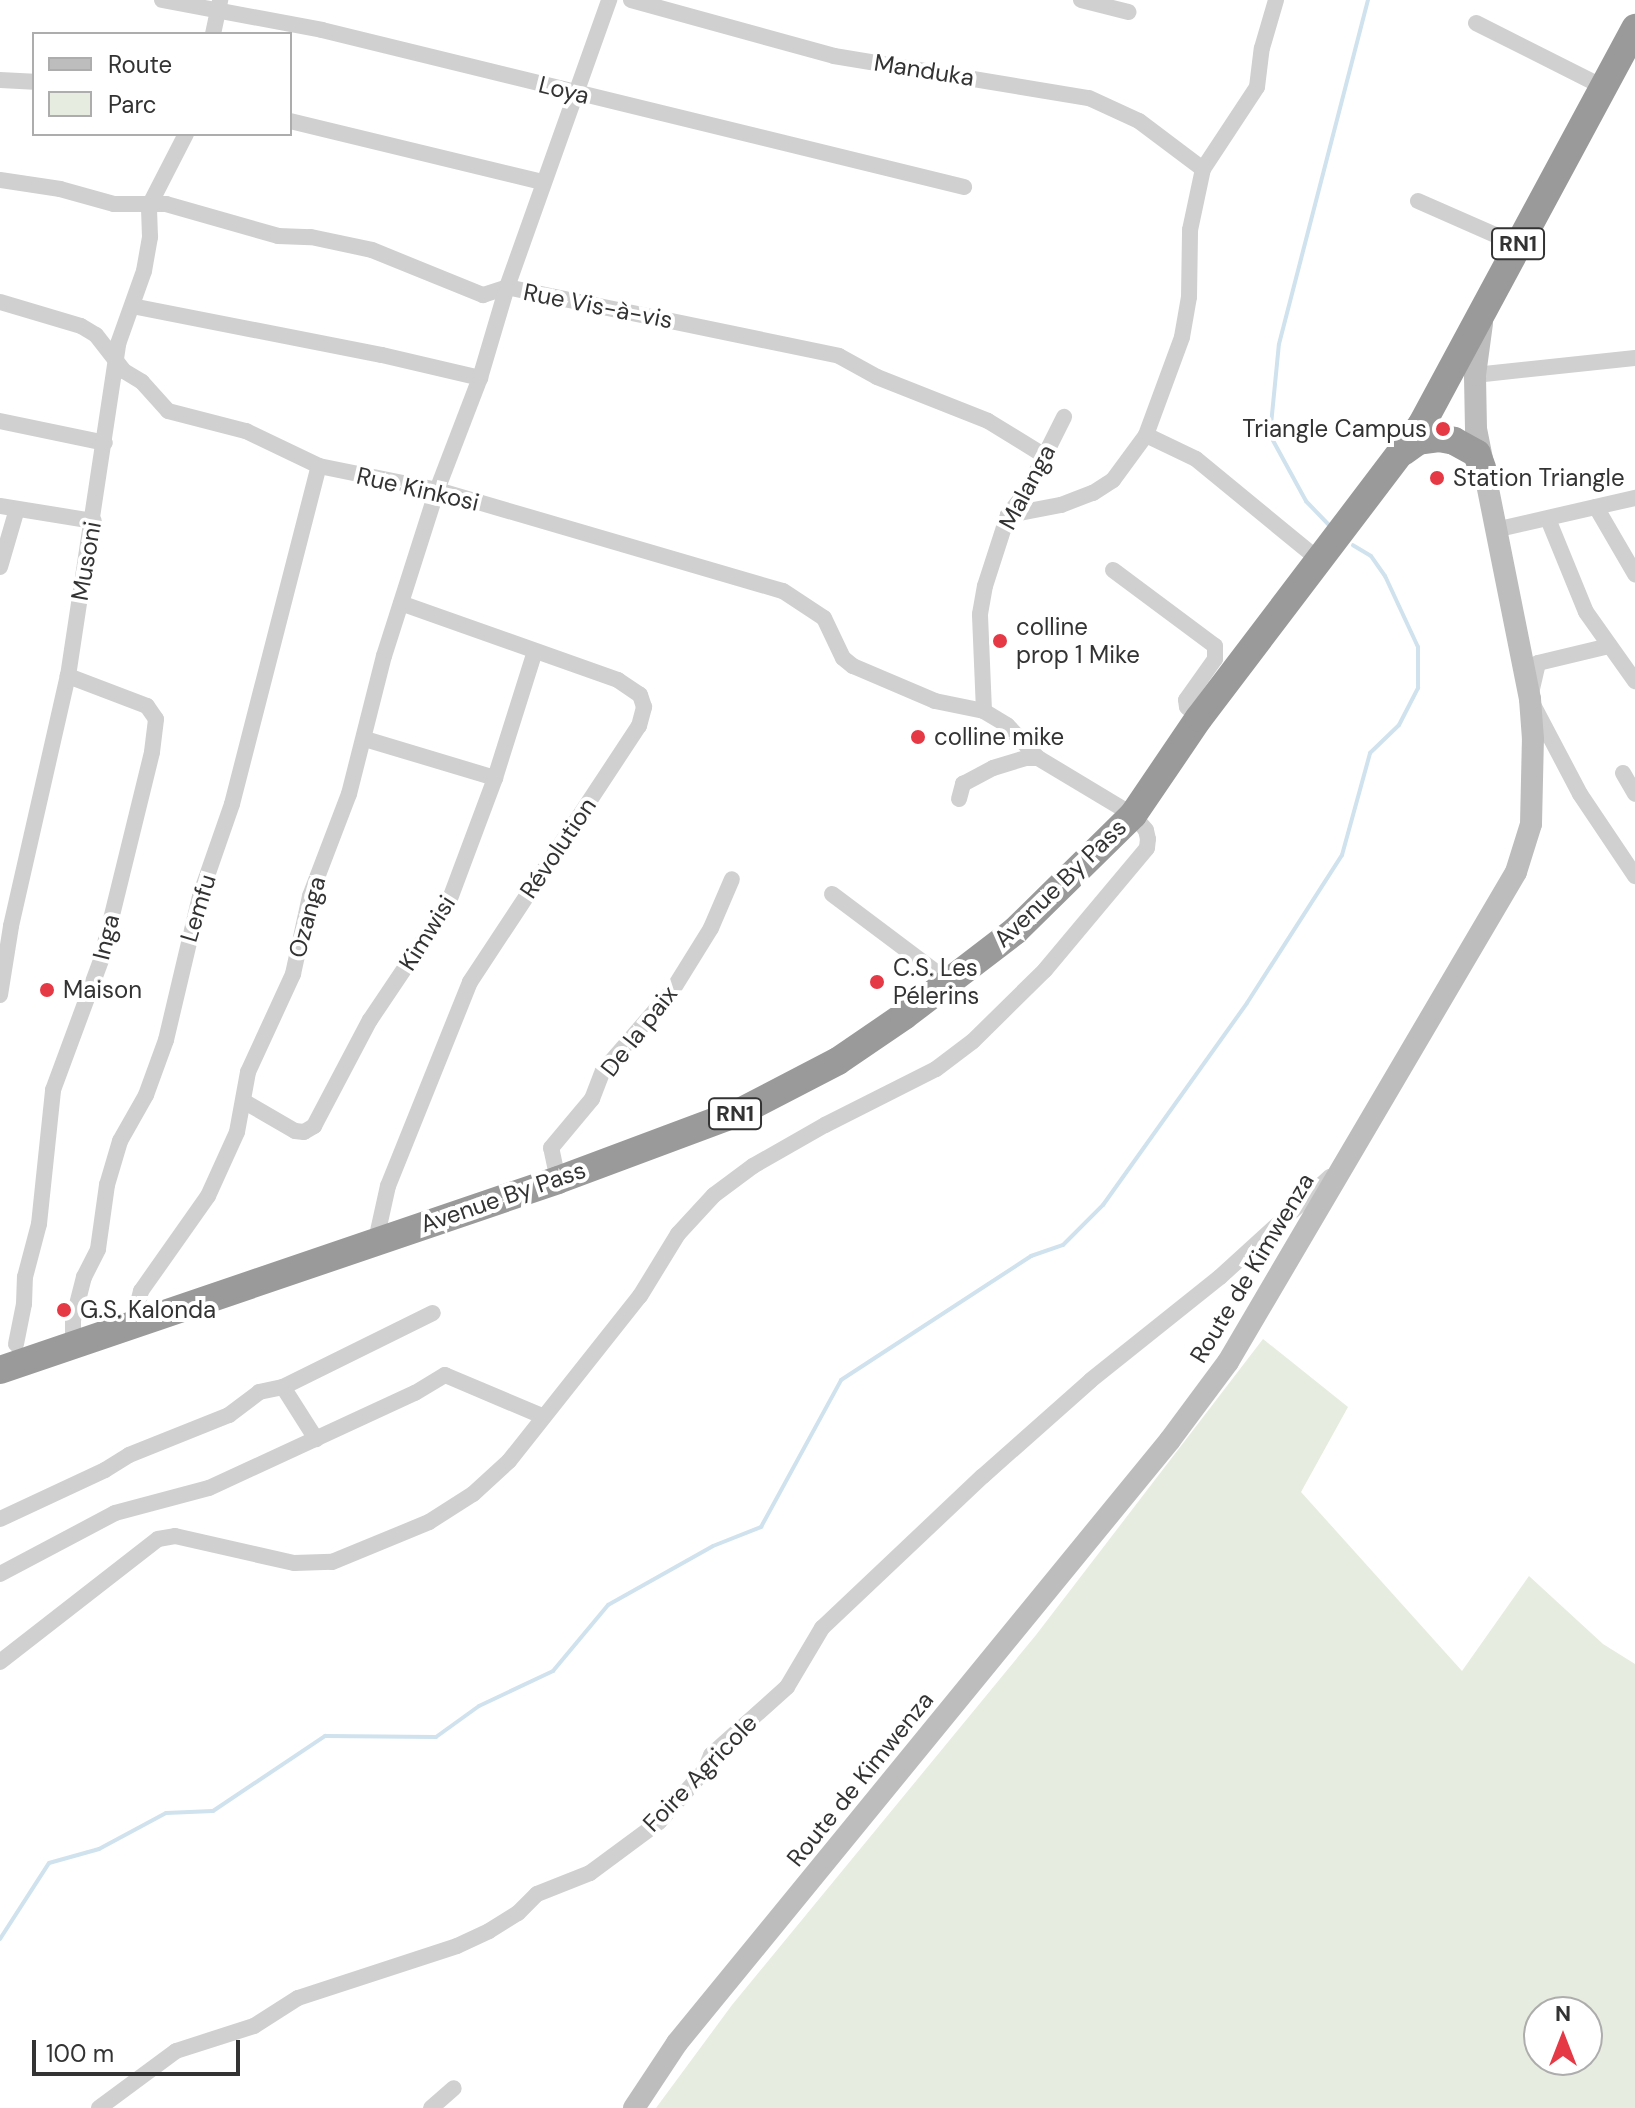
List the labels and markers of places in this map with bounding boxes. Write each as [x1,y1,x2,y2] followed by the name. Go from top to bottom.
[1242,415,1427,443] place label: Triangle Campus
[1434,420,1452,438] marker: Triangle Campus
[1453,464,1625,492] place label: Station Triangle
[1428,469,1446,487] marker: Station Triangle
[1016,613,1140,669] place label: colline prop 1 Mike
[991,632,1009,650] marker: colline prop 1 Mike
[934,723,1064,751] place label: colline mike
[909,728,927,746] marker: colline mike
[893,954,979,1010] place label: C.S. Les Pélerins
[868,973,886,991] marker: C.S. Les Pélerins
[63,976,142,1004] place label: Maison
[38,981,56,999] marker: Maison
[80,1296,216,1324] place label: G.S. Kalonda
[55,1301,73,1319] marker: G.S. Kalonda

